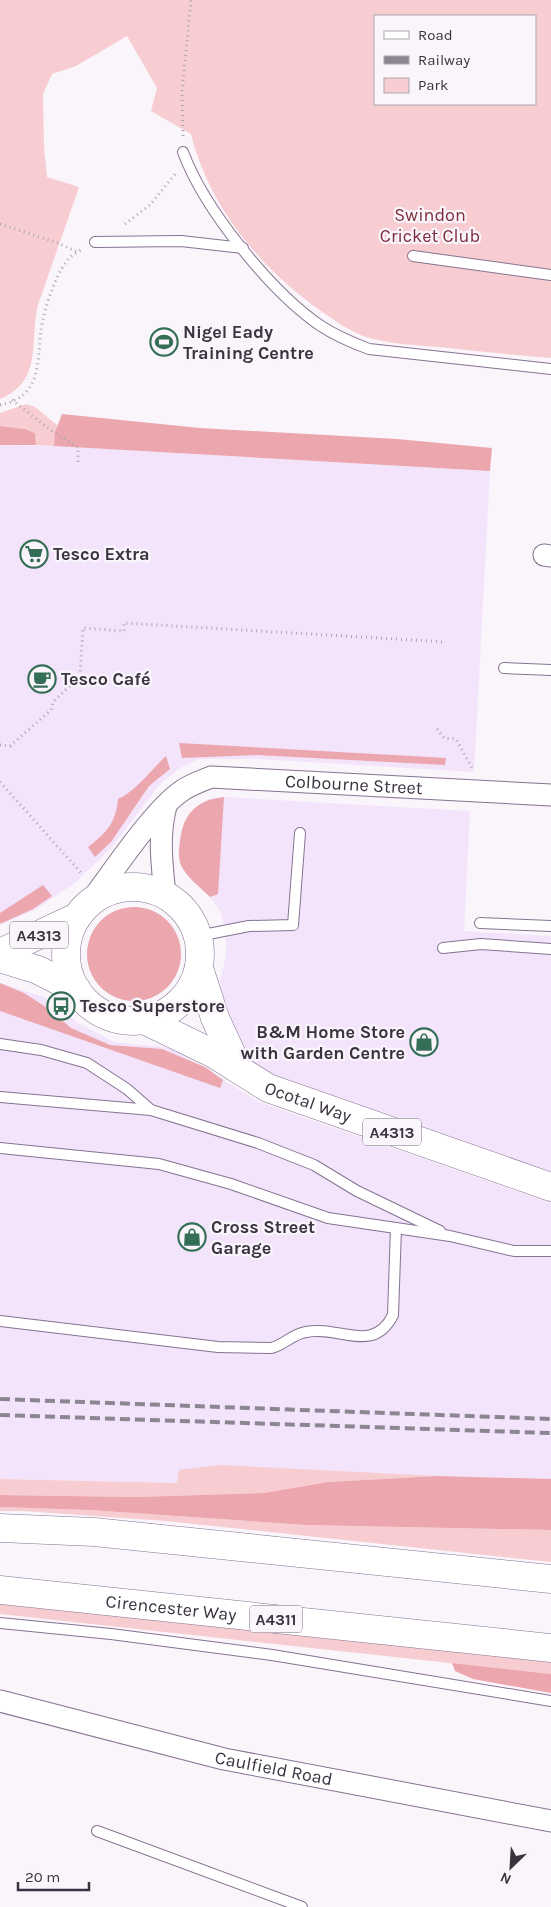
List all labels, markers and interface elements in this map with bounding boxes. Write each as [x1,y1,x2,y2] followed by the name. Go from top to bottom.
[374,15,536,105] legend
[418,26,453,44] text: Road
[418,51,470,69] text: Railway
[418,76,448,94] text: Park
[380,204,480,247] park label: Swindon Cricket Club
[183,321,314,364] place label: Nigel Eady Training Centre
[149,327,179,357] sports icon: Nigel Eady Training Centre
[19,539,49,569] supermarket icon: Tesco Extra
[53,543,150,565] place label: Tesco Extra
[27,664,57,694] cafe icon: Tesco Café
[61,668,150,690] place label: Tesco Café
[284,770,423,799] street label: Colbourne Street
[10,922,68,948] road number: A4313
[46,991,76,1021] bus stop icon: Tesco Superstore
[80,995,225,1017] place label: Tesco Superstore
[241,1021,405,1064] place label: B&M Home Store with Garden Centre
[409,1027,439,1057] shop icon: B&M Home Store with Garden Centre
[262,1077,355,1128] street label: Ocotal Way
[363,1118,421,1146] road number: A4313
[211,1216,315,1259] place label: Cross Street Garage
[177,1222,207,1252] shop icon: Cross Street Garage
[104,1590,238,1626] street label: Cirencester Way
[250,1606,302,1632] road number: A4311
[213,1746,334,1790] street label: Caulfield Road
[486,1842,536,1892] north arrow
[18,1860,89,1892] scale bar
[25,1868,60,1886] text: 20 m
[498,1869,514,1888] text: N

